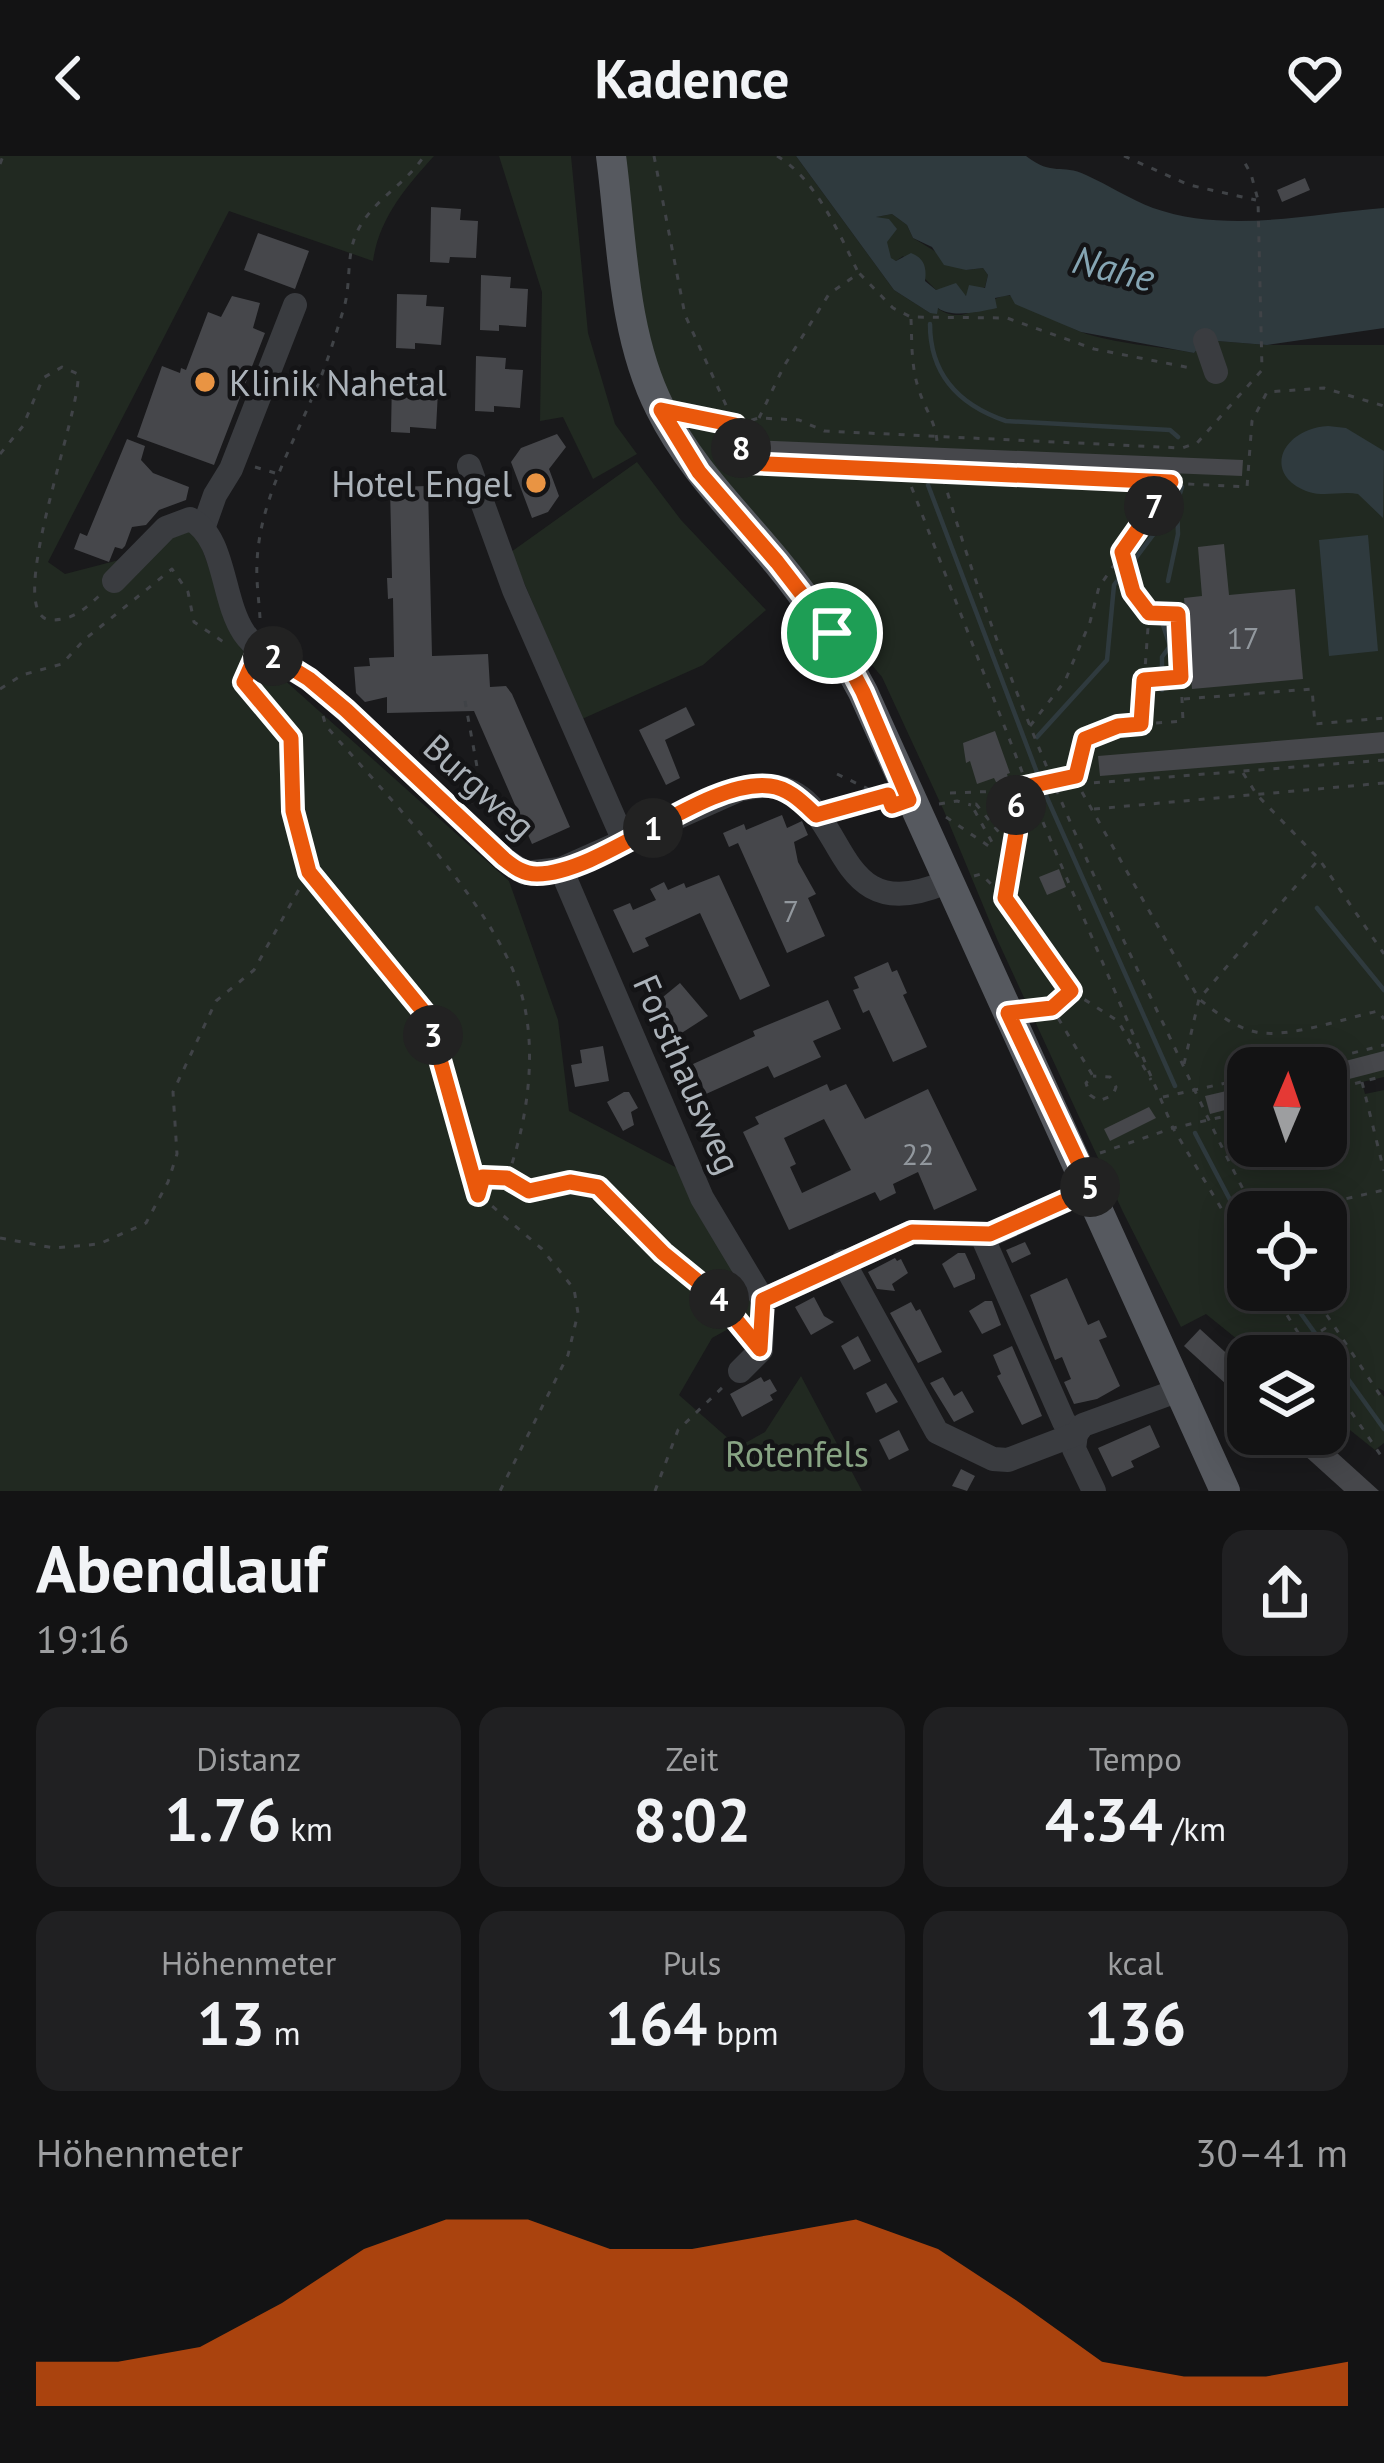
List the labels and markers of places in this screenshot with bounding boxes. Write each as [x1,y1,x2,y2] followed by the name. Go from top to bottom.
[229,359,447,406] place label: Klinik Nahetal
[192,369,218,395] marker: Klinik Nahetal
[711,418,771,478] pin: 8
[331,460,512,507] place label: Hotel Engel
[523,470,549,496] marker: Hotel Engel
[1124,476,1184,536] pin: 7
[781,582,883,684] pin
[243,626,303,686] pin: 2
[986,775,1046,835] pin: 6
[623,798,683,858] pin: 1
[403,1005,463,1065] pin: 3
[1060,1157,1120,1217] pin: 5
[689,1269,749,1329] pin: 4

